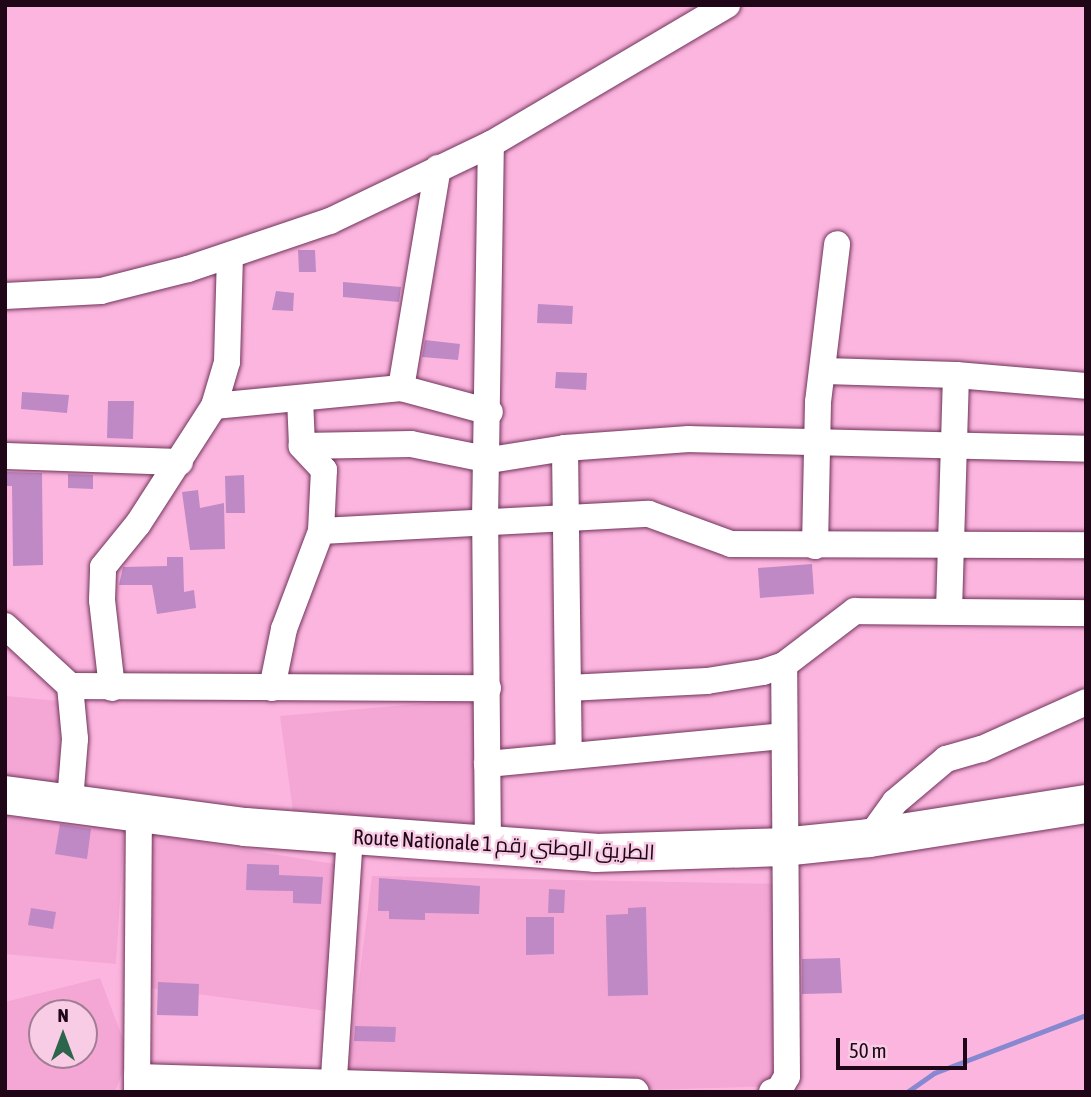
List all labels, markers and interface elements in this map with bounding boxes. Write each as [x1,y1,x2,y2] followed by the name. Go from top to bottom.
[353,824,655,864] street label: Route Nationale الطريق الوطني رقم 1
[28,999,98,1069] north arrow
[57,1004,69,1026] text: N
[839,1024,970,1068] scale bar
[849,1038,887,1062] text: 50 m

